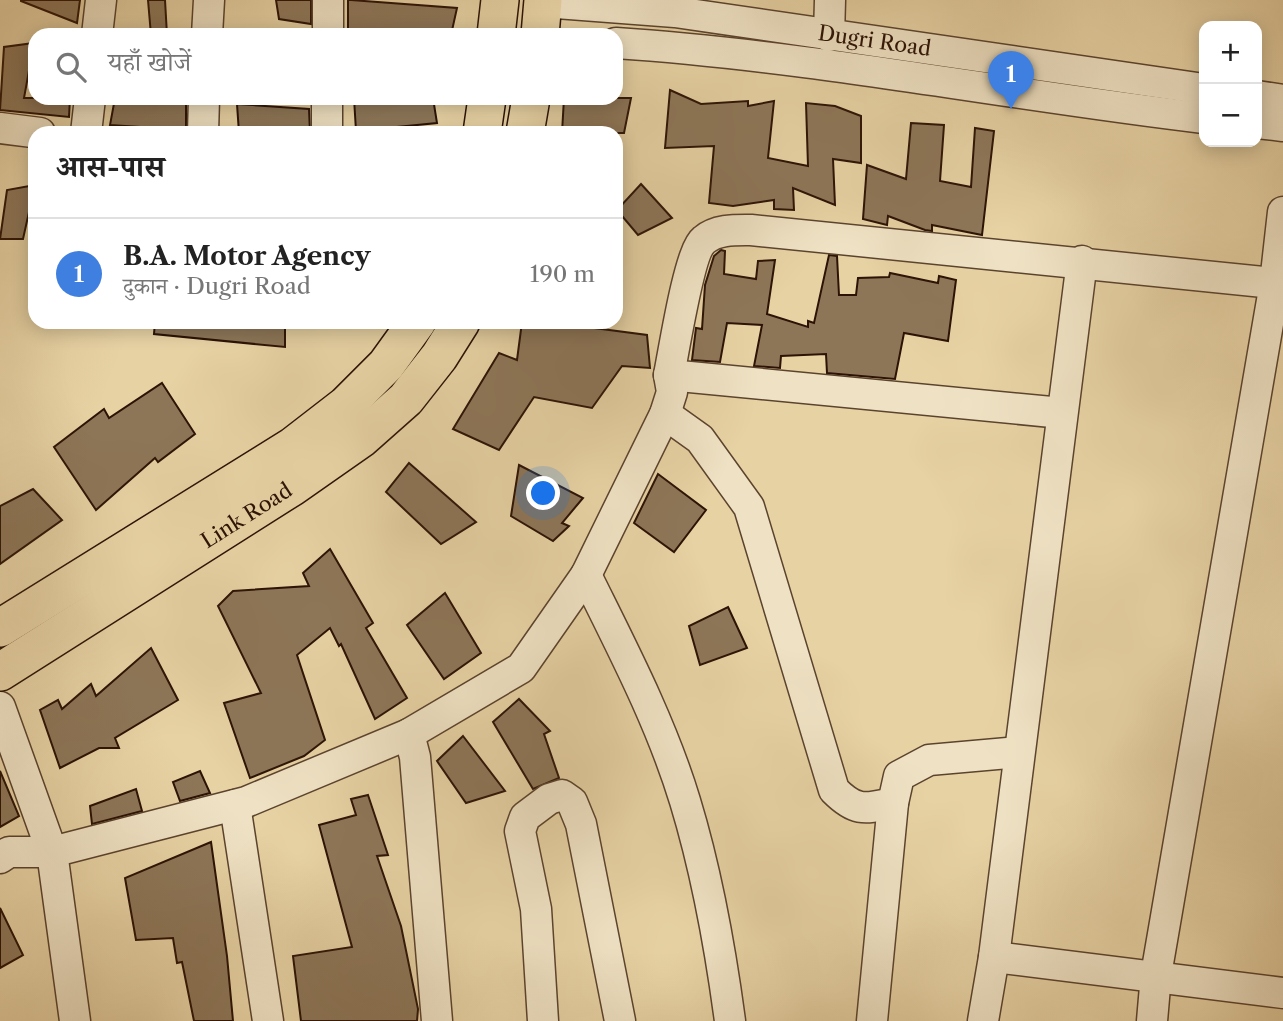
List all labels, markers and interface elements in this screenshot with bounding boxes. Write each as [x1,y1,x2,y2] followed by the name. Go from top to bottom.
[816,20,933,61] street label: Dugri Road
[1199,21,1262,147] map controls
[1199,21,1262,84] button: +
[28,28,623,105] search box
[108,46,191,78] text: यहाँ खोजें
[52,48,90,86] icon: search
[988,51,1034,109] pin: 1
[1199,84,1262,147] button: −
[56,148,165,185] text: आस-पास
[123,240,370,272] text: B.A. Motor Agency
[74,260,84,288] text: 1
[530,260,595,288] text: 190 m
[123,272,311,300] text: दुकान · Dugri Road
[526,476,560,510] your location
[196,477,297,553] street label: Link Road

